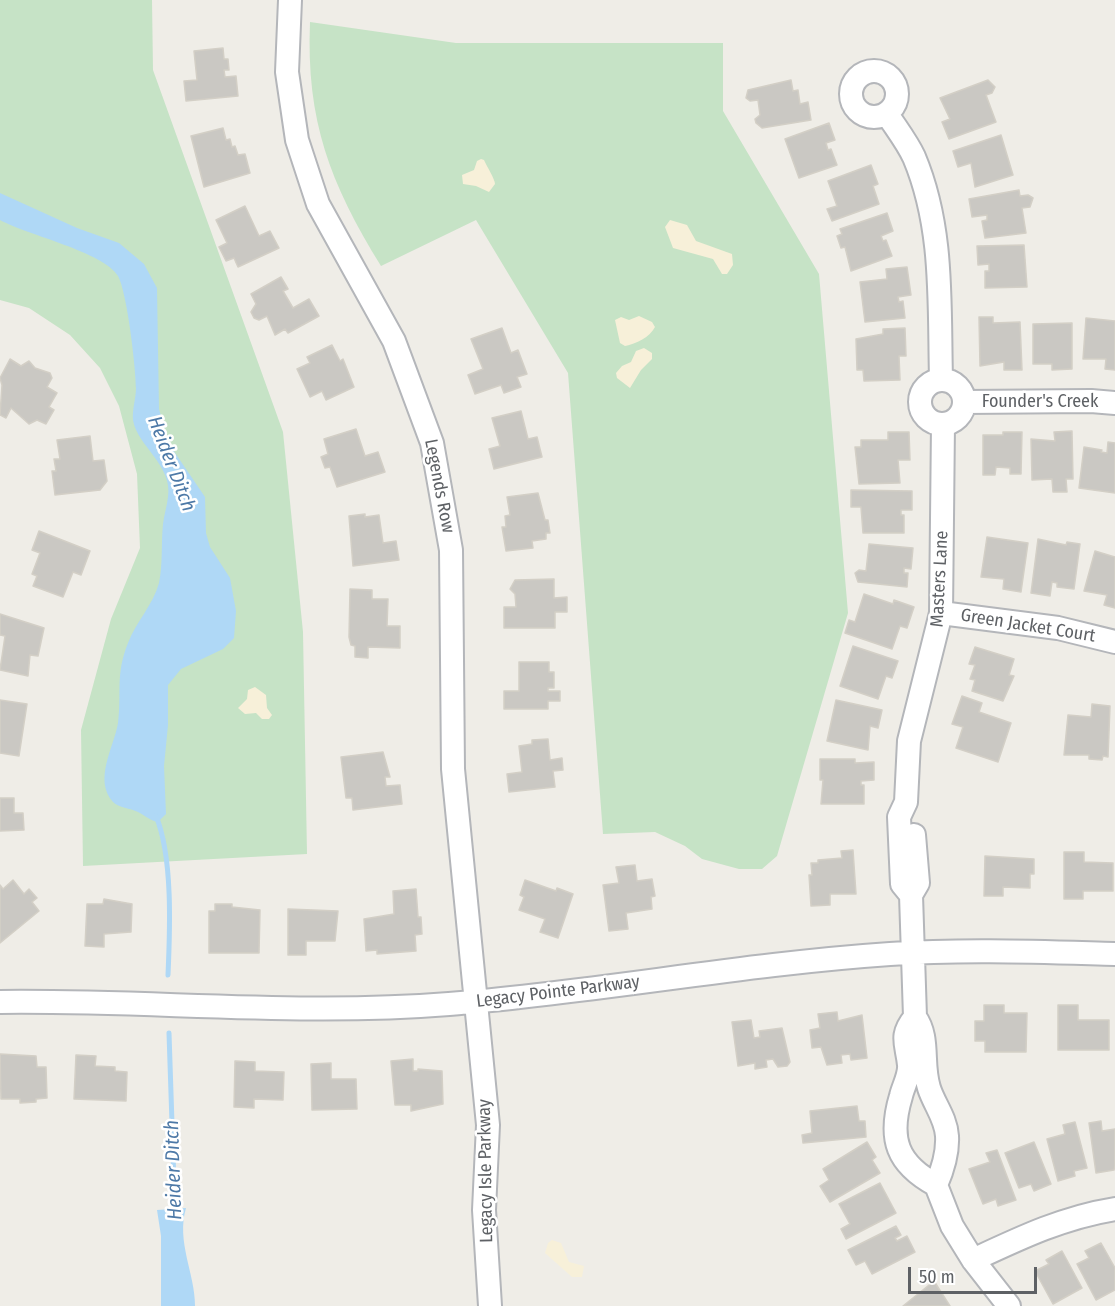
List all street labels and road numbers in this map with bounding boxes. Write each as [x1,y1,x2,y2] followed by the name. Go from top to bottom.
[982,391,1098,413] street label: Founder's Creek
[419,437,459,535] street label: Legends Row
[927,530,953,628] street label: Masters Lane
[959,605,1097,647] street label: Green Jacket Court
[475,971,641,1013] street label: Legacy Pointe Parkway
[474,1099,498,1243] street label: Legacy Isle Parkway

